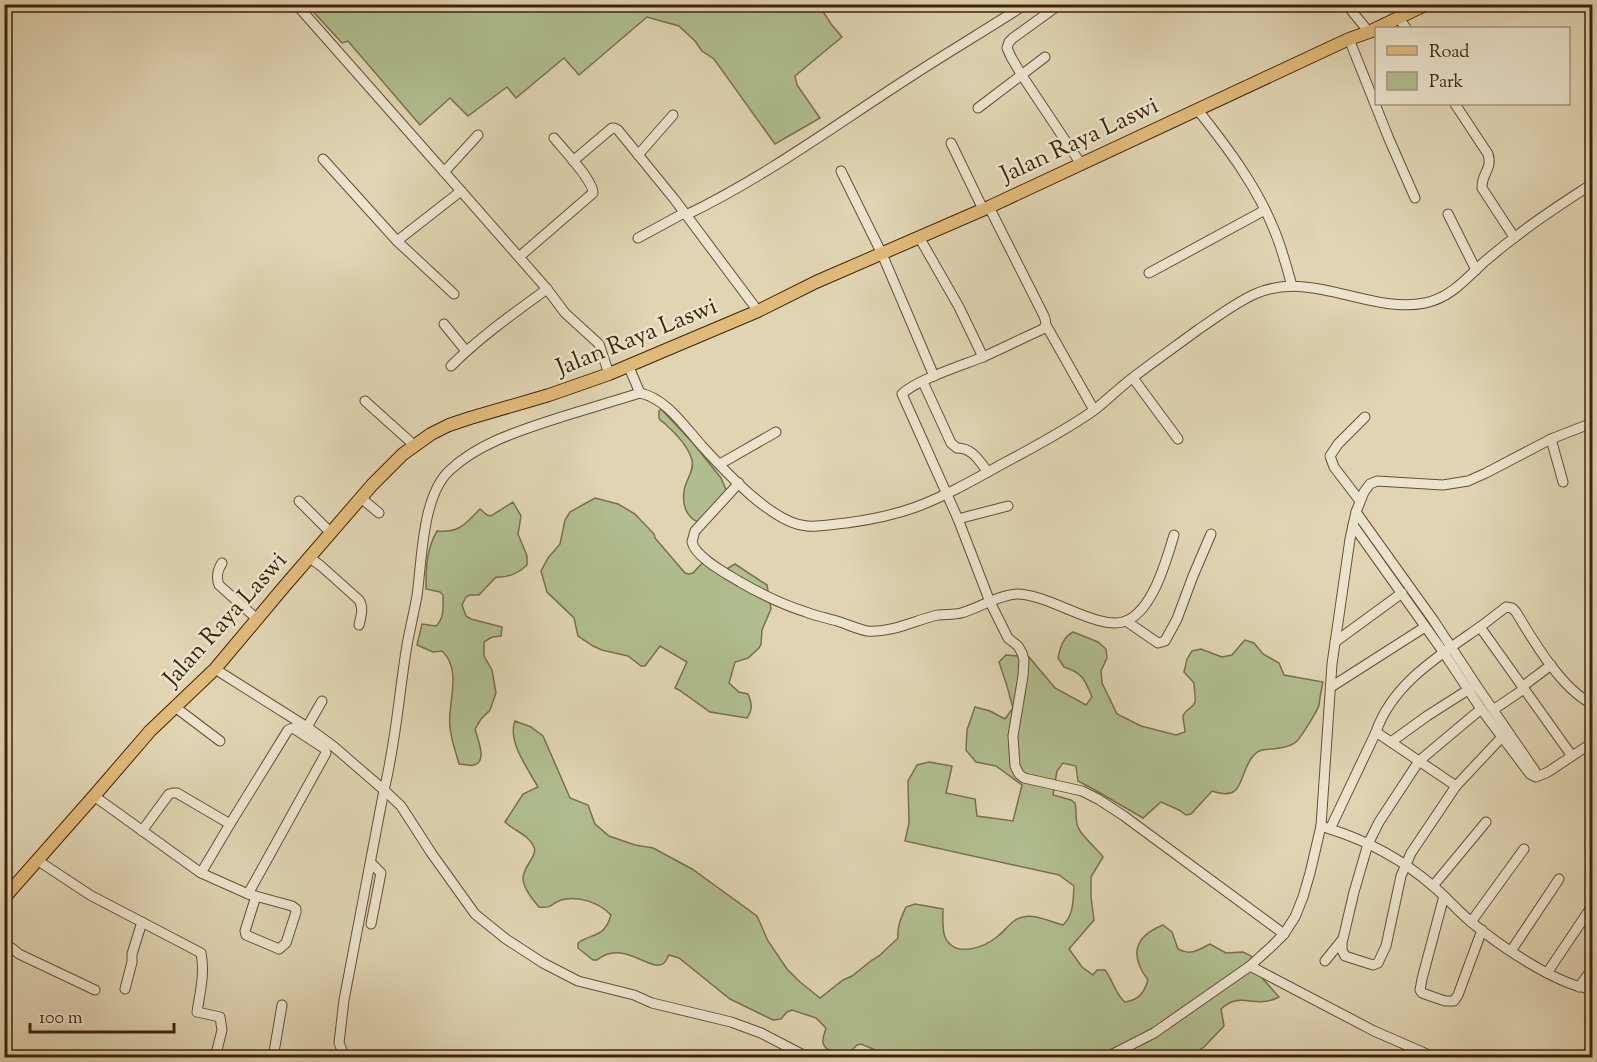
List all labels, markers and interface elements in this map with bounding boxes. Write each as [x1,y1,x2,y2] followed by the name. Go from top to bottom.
[1375,27,1570,105] legend
[1429,40,1469,66] text: Road
[1429,70,1464,96] text: Park
[994,89,1165,193] street label: Jalan Raya Laswi
[550,290,723,387] street label: Jalan Raya Laswi
[155,545,296,696] street label: Jalan Raya Laswi
[30,996,174,1034] scale bar
[39,1006,83,1032] text: 100 m

